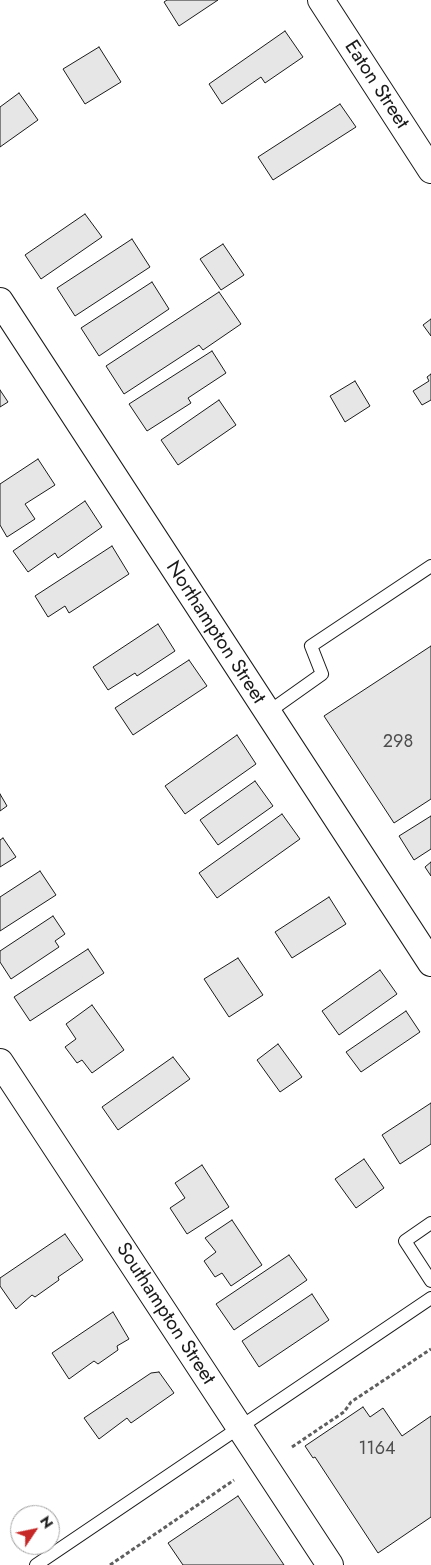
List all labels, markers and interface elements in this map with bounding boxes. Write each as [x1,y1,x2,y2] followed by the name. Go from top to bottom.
[339,36,413,134] street label: Eaton Street
[160,557,270,709] street label: Northampton Street
[383,732,413,754] house number: 298
[110,1239,220,1389] street label: Southampton Street
[358,1439,396,1461] house number: 1164
[10,1505,60,1555] north arrow
[35,1512,58,1532] text: N

